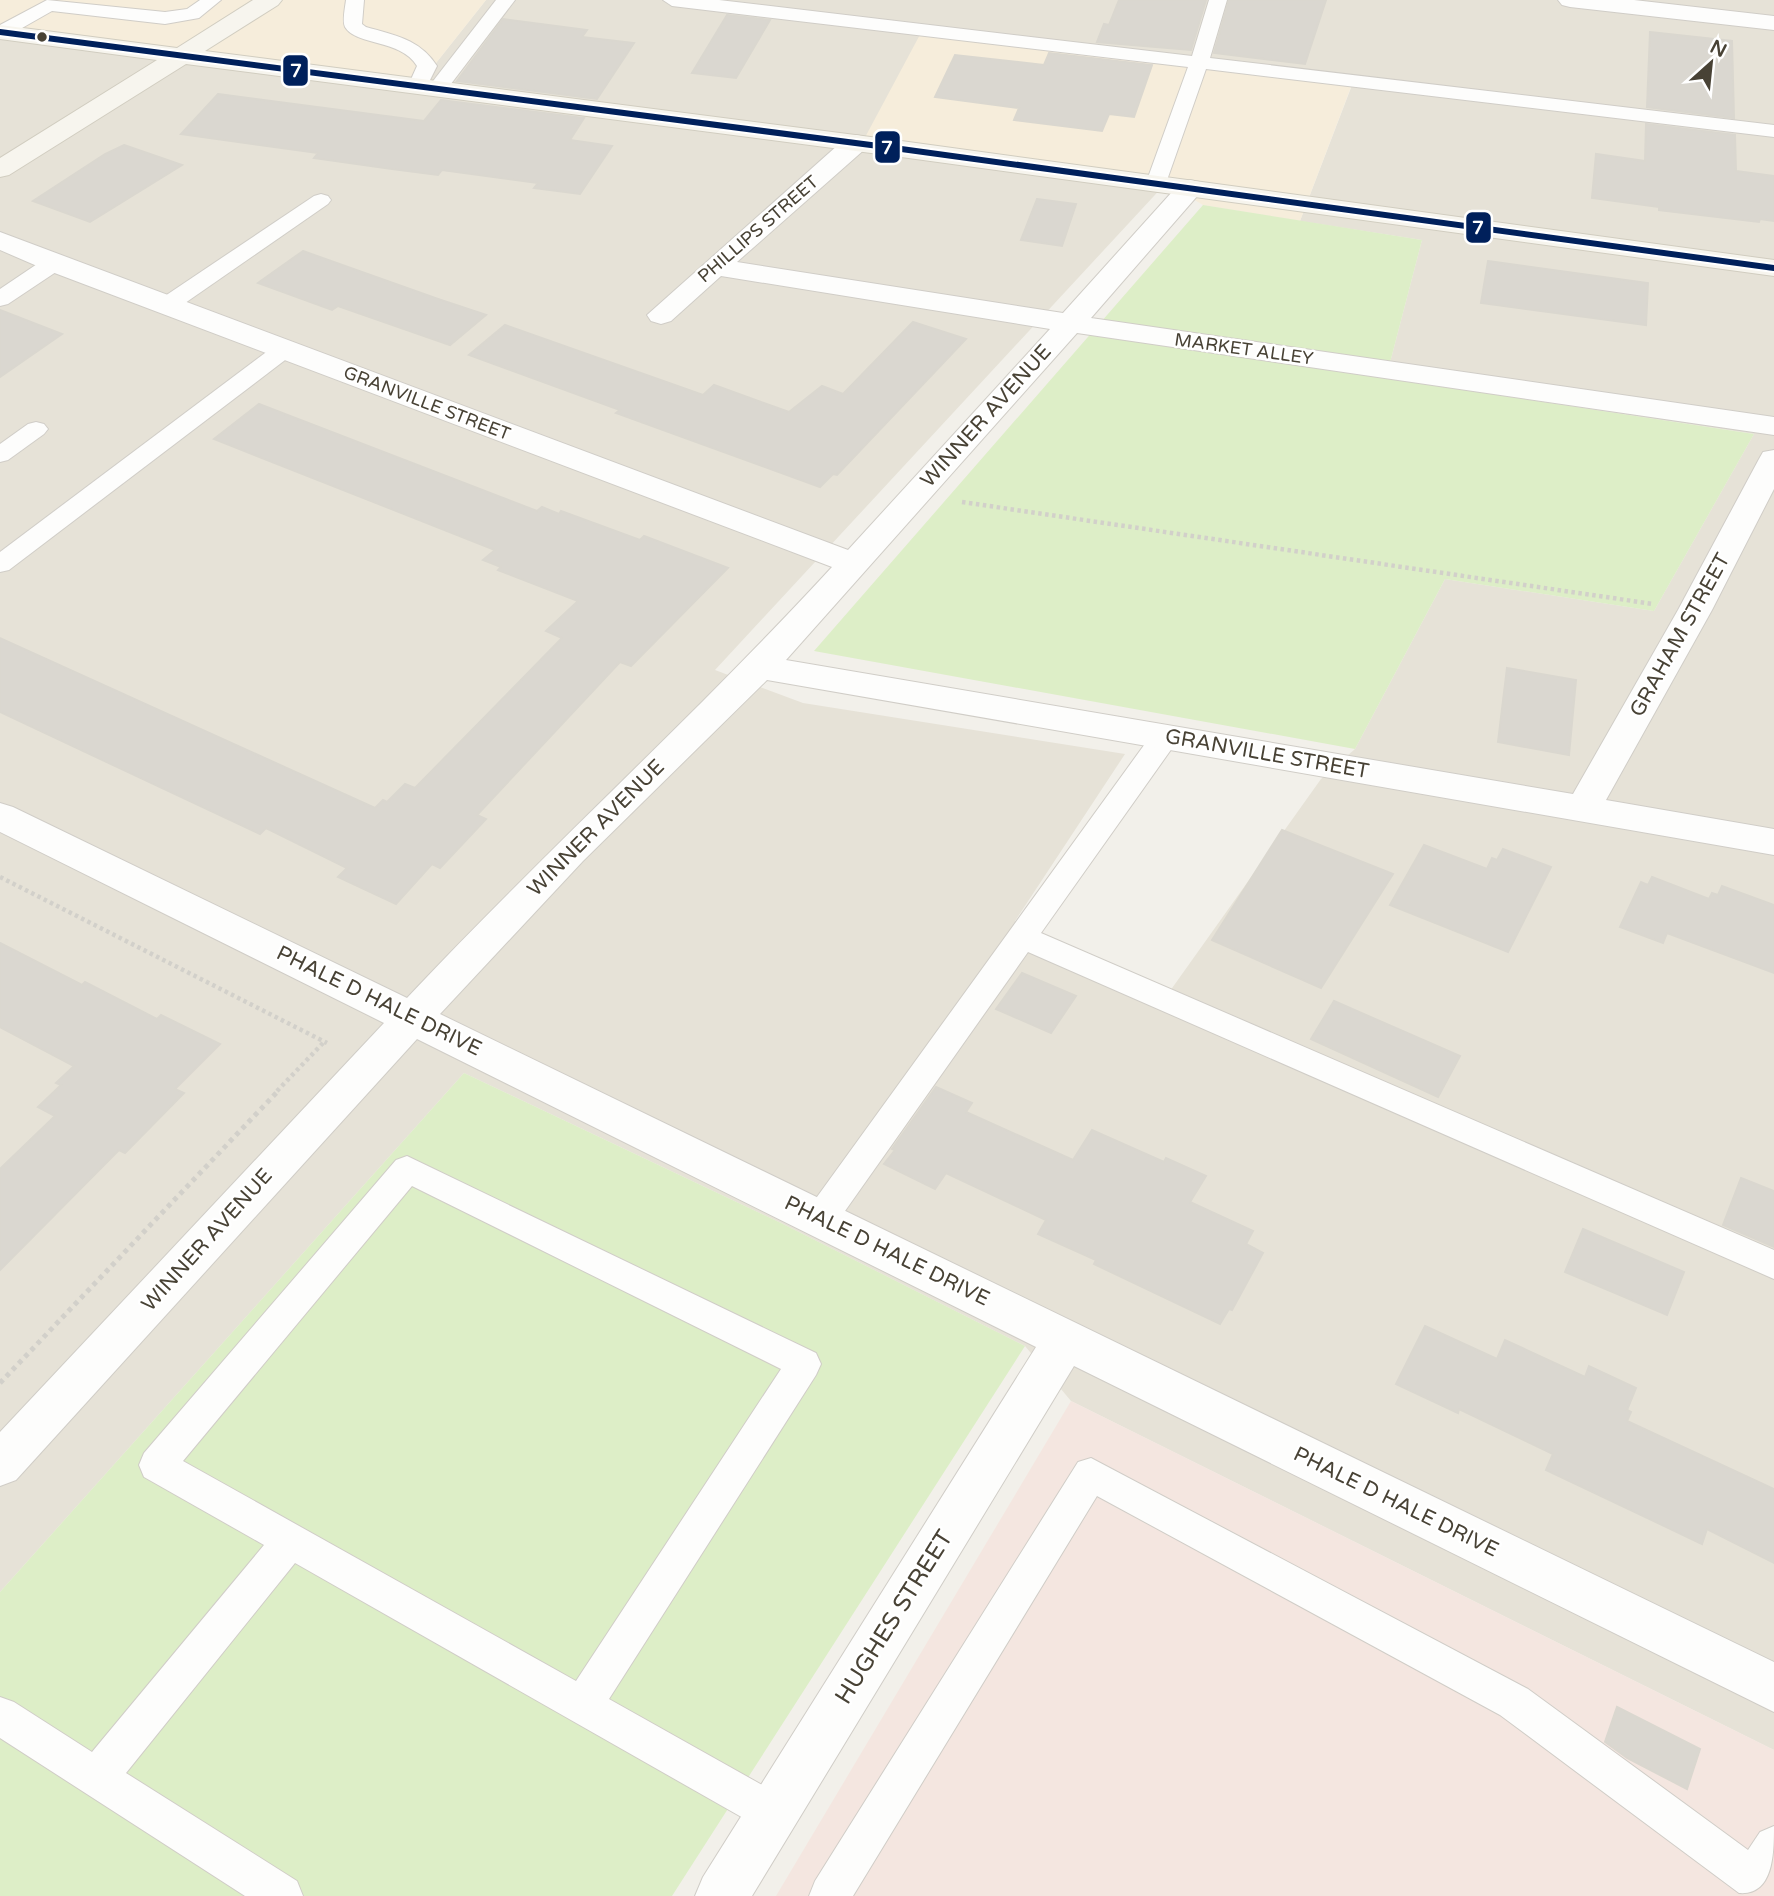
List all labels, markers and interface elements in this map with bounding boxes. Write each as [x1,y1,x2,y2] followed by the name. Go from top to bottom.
[1676,28,1746,98] north arrow
[35,30,49,44] unlabelled marker
[1706,35,1730,62] text: N
[282,54,309,87] line badge: 7
[290,60,302,82] text: 7
[874,130,901,164] line badge: 7
[881,137,893,159] text: 7
[693,171,823,287] street label: PHILLIPS STREET
[1465,211,1492,244] line badge: 7
[1472,217,1484,239] text: 7
[1173,328,1315,370] street label: MARKET ALLEY
[915,339,1057,493] street label: WINNER AVENUE
[340,361,514,445] street label: GRANVILLE STREET
[1625,549,1735,721] street label: GRAHAM STREET
[1163,724,1371,784] street label: GRANVILLE STREET
[522,754,670,902] street label: WINNER AVENUE
[272,940,486,1062] street label: PHALE D HALE DRIVE
[136,1163,278,1317] street label: WINNER AVENUE
[780,1190,994,1312] street label: PHALE D HALE DRIVE
[1289,1441,1503,1563] street label: PHALE D HALE DRIVE
[829,1524,959,1709] street label: HUGHES STREET

